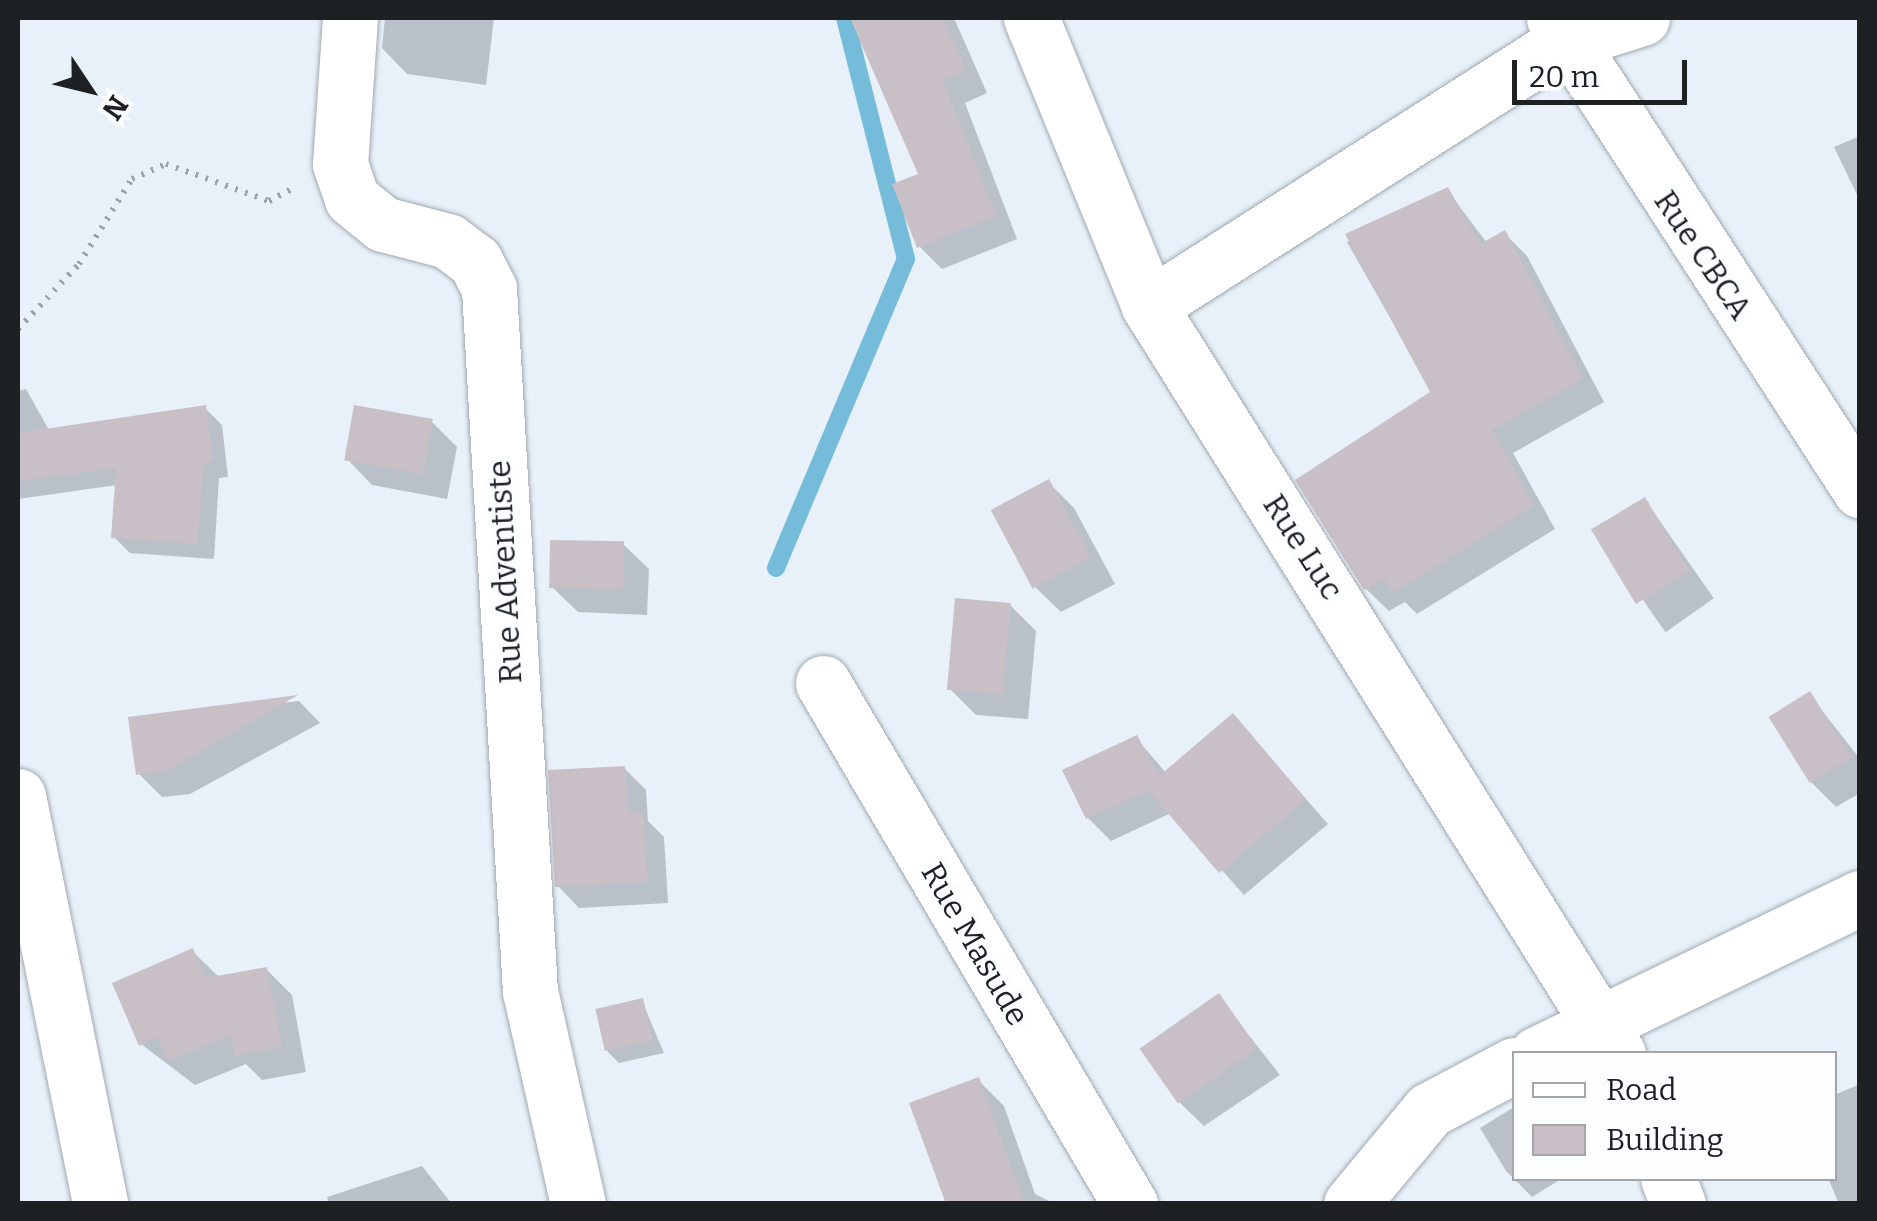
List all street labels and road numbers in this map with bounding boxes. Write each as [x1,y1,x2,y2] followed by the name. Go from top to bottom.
[1646,183,1760,327] street label: Rue CBCA
[480,459,530,685] street label: Rue Adventiste
[1255,487,1351,607] street label: Rue Luc
[913,856,1037,1032] street label: Rue Masude

